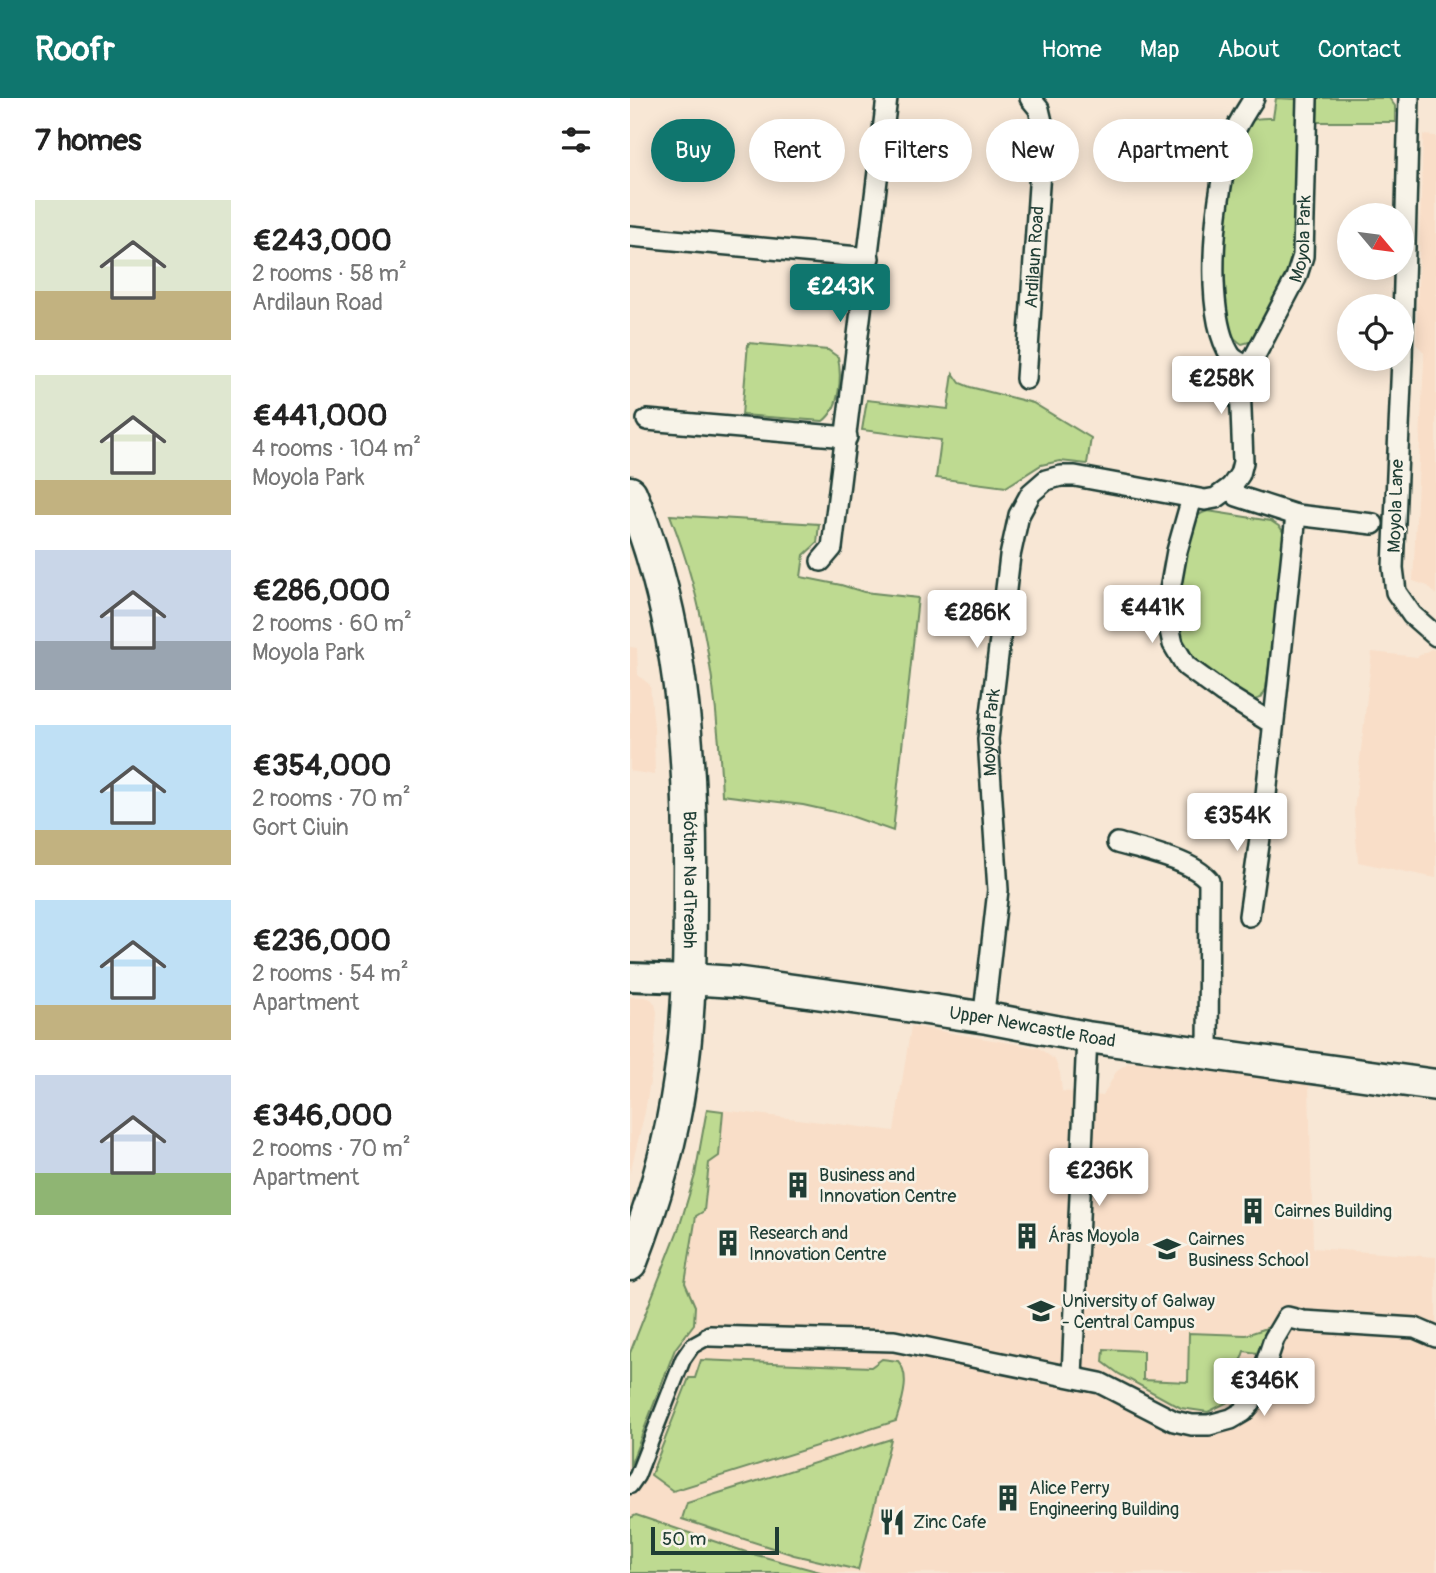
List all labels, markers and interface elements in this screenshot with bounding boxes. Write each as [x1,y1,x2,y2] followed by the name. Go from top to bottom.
[35,29,115,70] text: Roofr
[1041,35,1102,64] text: Home
[1140,35,1180,64] text: Map
[1218,35,1280,64] text: About
[1318,35,1401,64] text: Contact
[651,119,735,182] chip: Buy
[749,119,845,182] chip: Rent
[859,119,972,182] chip: Filters
[986,119,1079,182] chip: New
[1093,119,1253,182] chip: Apartment
[557,121,595,159] icon: filters
[35,122,142,159] text: 7 homes
[1284,194,1316,285] street label: Moyola Park
[1337,203,1414,280] north arrow
[1337,203,1414,371] map controls
[1019,205,1049,309] street label: Ardilaun Road
[252,222,392,259] text: €243,000
[91,228,175,312] icon: home
[252,259,407,288] text: 2 rooms · 58 m²
[791,264,889,324] pin: €243K
[806,272,874,301] text: €243K
[252,288,383,317] text: Ardilaun Road
[1337,294,1414,371] button: locate
[1172,356,1270,416] pin: €258K
[1188,364,1254,393] text: €258K
[252,397,387,434] text: €441,000
[91,403,175,487] icon: home
[252,434,421,463] text: 4 rooms · 104 m²
[1383,459,1409,553] street label: Moyola Lane
[252,463,365,492] text: Moyola Park
[252,572,390,609] text: €286,000
[91,578,175,662] icon: home
[1103,586,1201,645] pin: €441K
[928,590,1026,650] pin: €286K
[1120,593,1184,622] text: €441K
[944,598,1010,627] text: €286K
[252,609,412,638] text: 2 rooms · 60 m²
[252,638,365,667] text: Moyola Park
[976,687,1006,777] street label: Moyola Park
[252,747,391,784] text: €354,000
[91,753,175,837] icon: home
[252,784,411,813] text: 2 rooms · 70 m²
[1188,794,1286,853] pin: €354K
[1203,801,1271,830] text: €354K
[678,810,702,949] street label: Bóthar Na dTreabh
[252,813,349,842] text: Gort Ciuin
[252,922,391,959] text: €236,000
[91,928,175,1012] icon: home
[252,959,409,988] text: 2 rooms · 54 m²
[252,988,359,1017] text: Apartment
[948,1001,1117,1052] street label: Upper Newcastle Road
[252,1097,393,1134] text: €346,000
[91,1103,175,1187] icon: home
[252,1134,411,1163] text: 2 rooms · 70 m²
[1050,1148,1148,1208] pin: €236K
[1065,1156,1133,1185] text: €236K
[252,1163,359,1192] text: Apartment
[819,1164,956,1208] place label: Business and Innovation Centre
[783,1170,813,1200] building icon: Business and Innovation Centre
[1238,1196,1268,1226] building icon: Cairnes Building
[1274,1200,1392,1223] place label: Cairnes Building
[1012,1221,1042,1251] building icon: Áras Moyola
[749,1222,886,1266] place label: Research and Innovation Centre
[1048,1225,1140,1248] place label: Áras Moyola
[713,1228,743,1258] building icon: Research and Innovation Centre
[1188,1228,1309,1272] place label: Cairnes Business School
[1152,1234,1182,1264] school or university icon: Cairnes Business School
[1062,1290,1215,1334] place label: University of Galway - Central Campus
[1026,1296,1056,1326] school or university icon: University of Galway - Central Campus
[1215,1358,1313,1418] pin: €346K
[1230,1366,1298,1395] text: €346K
[1029,1477,1179,1521] place label: Alice Perry Engineering Building
[993,1483,1023,1513] building icon: Alice Perry Engineering Building
[877,1507,907,1537] restaurant icon: Zinc Cafe
[913,1511,986,1534] place label: Zinc Cafe
[651,1524,779,1556] scale bar
[662,1527,706,1551] text: 50 m

